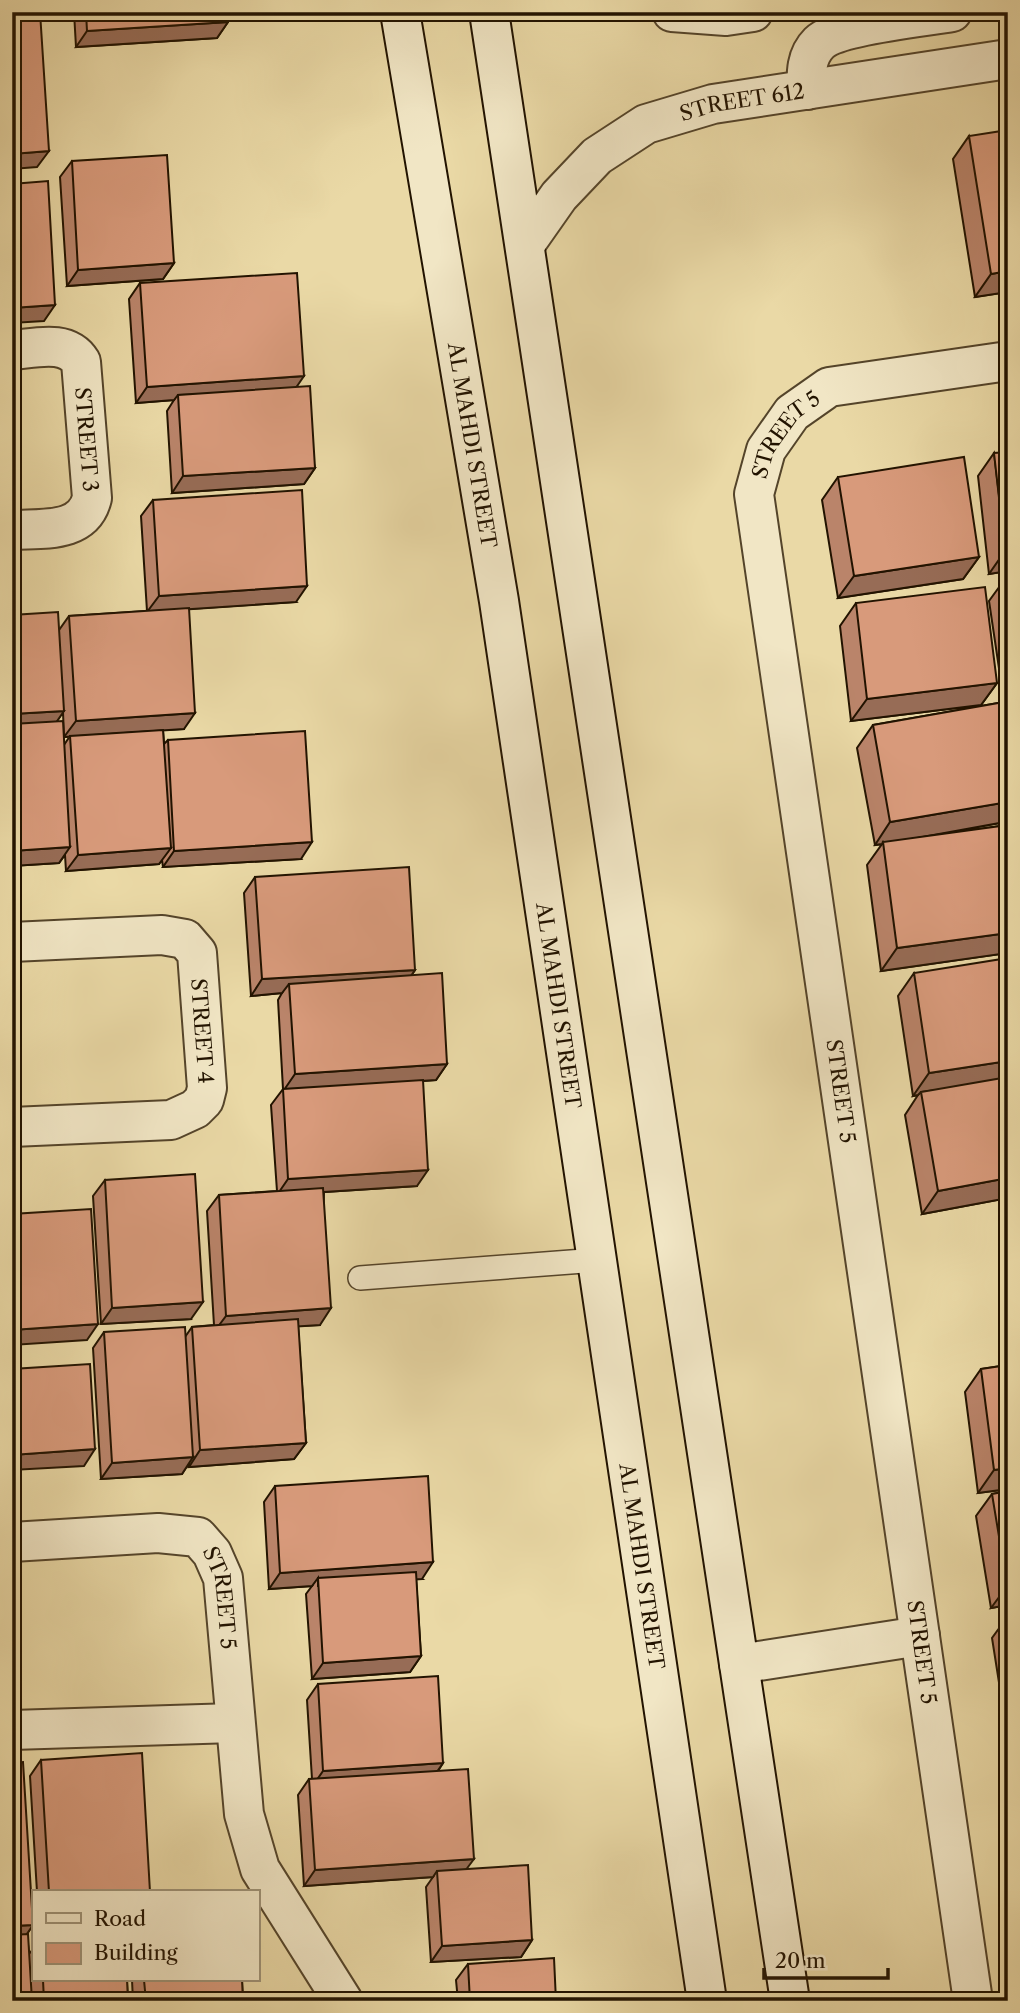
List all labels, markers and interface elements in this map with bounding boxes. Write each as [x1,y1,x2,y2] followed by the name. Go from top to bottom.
[676,78,806,126] street label: STREET 612
[443,339,502,550] street label: AL MAHDI STREET
[746,385,824,481] street label: STREET 5
[71,386,104,493] street label: STREET 3
[531,900,587,1110] street label: AL MAHDI STREET
[186,977,219,1084] street label: STREET 4
[821,1037,861,1145] street label: STREET 5
[615,1461,670,1671] street label: AL MAHDI STREET
[198,1542,242,1650] street label: STREET 5
[902,1598,942,1706] street label: STREET 5
[32,1890,259,1982] legend
[94,1906,146,1931] text: Road
[764,1936,889,1980] scale bar
[94,1940,179,1965] text: Building
[775,1948,826,1973] text: 20 m

